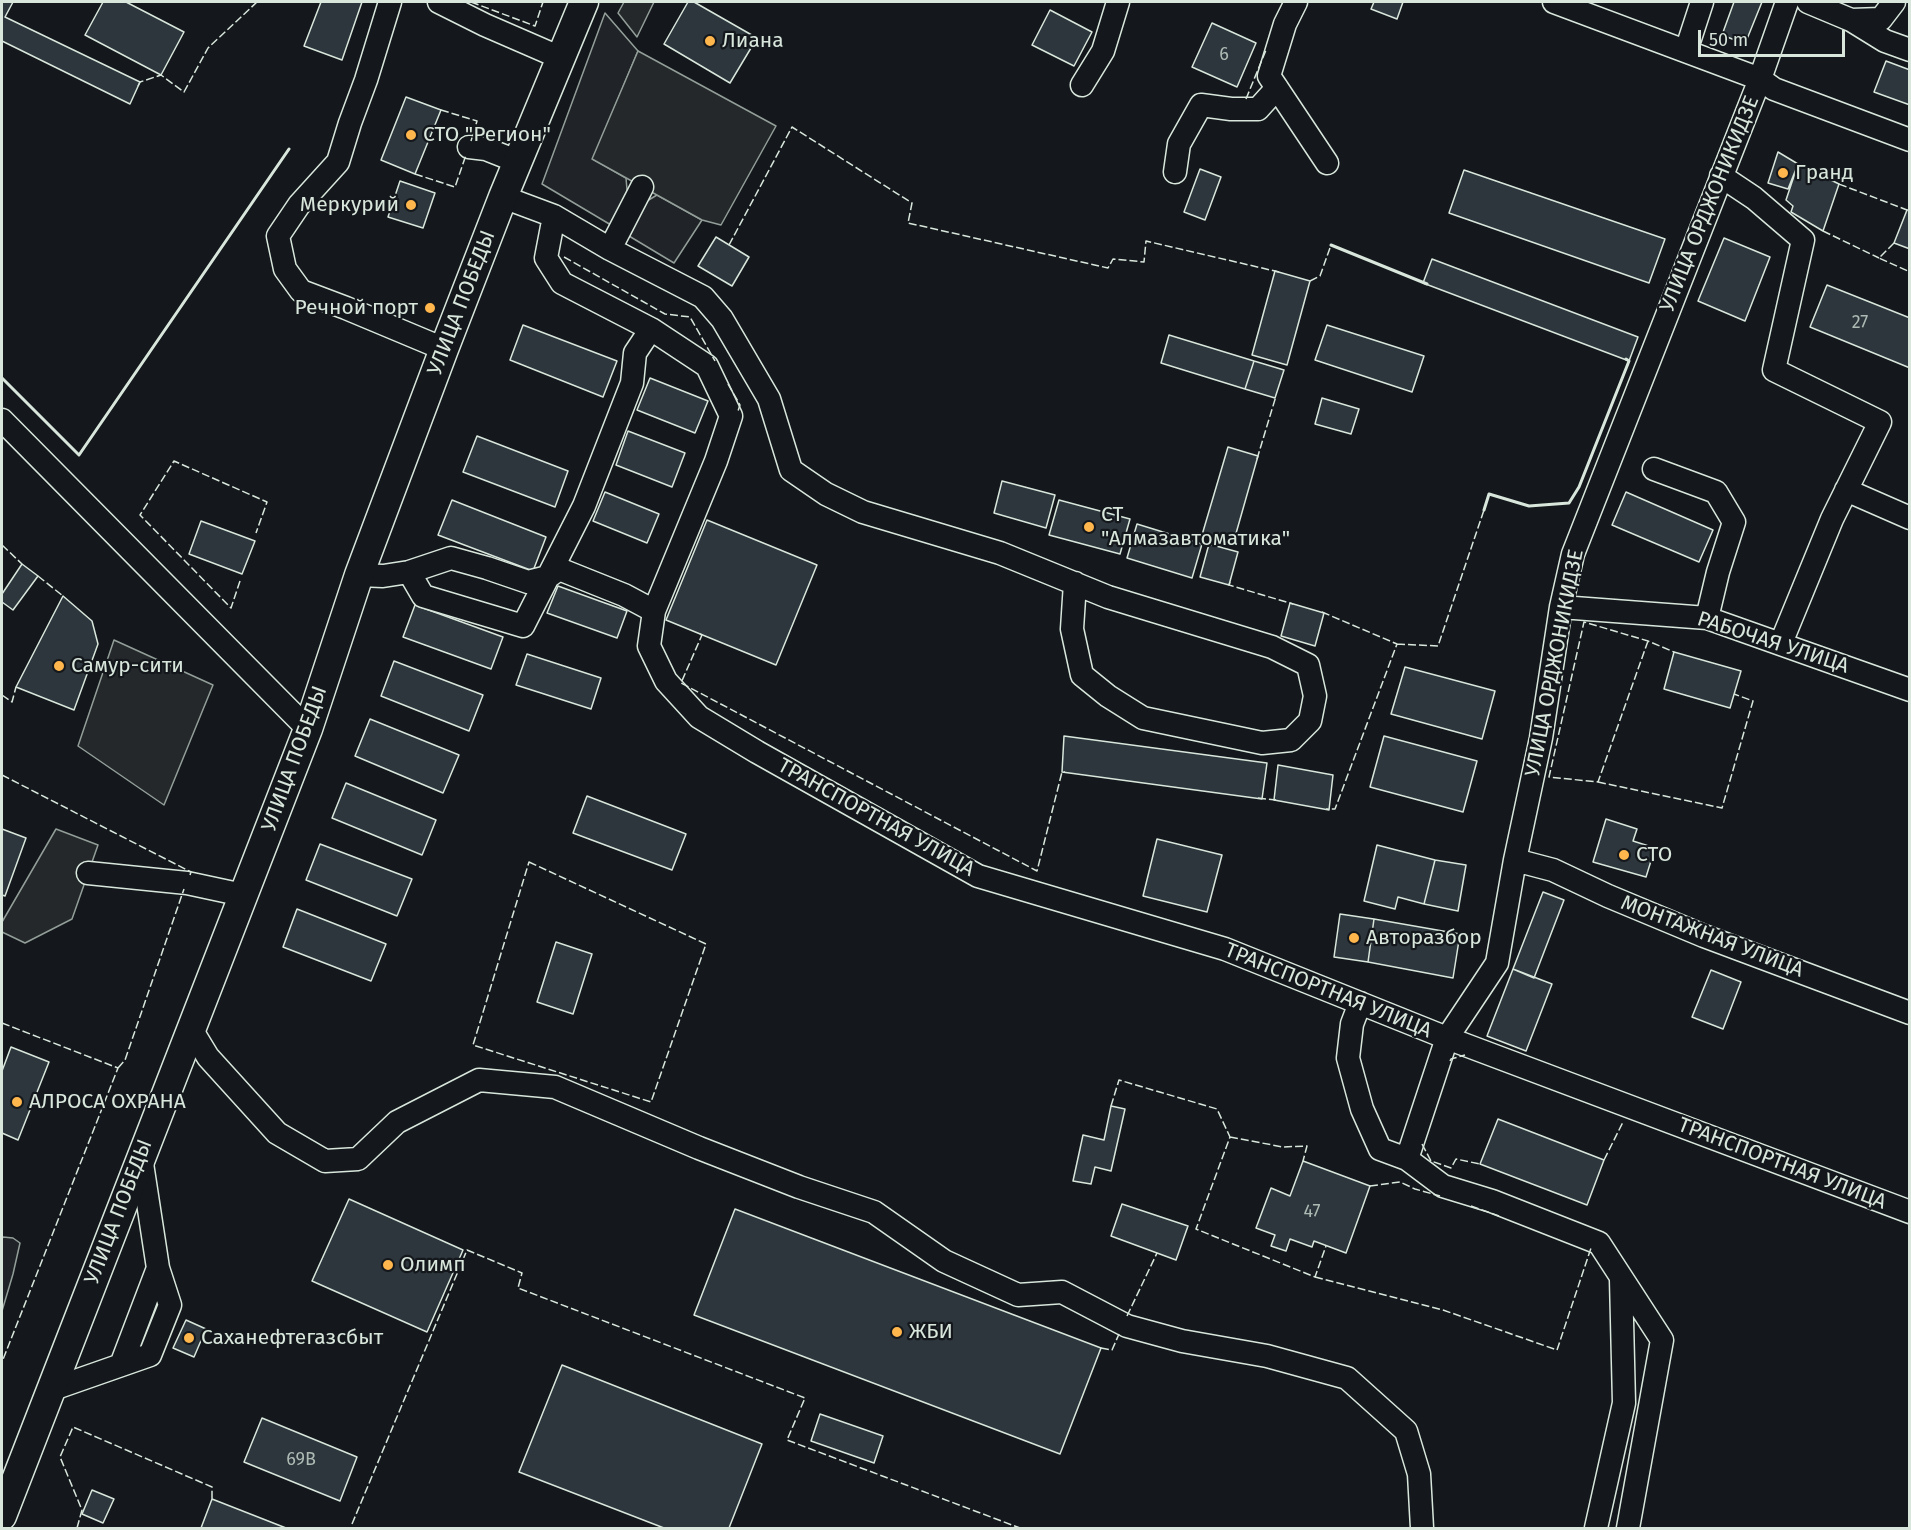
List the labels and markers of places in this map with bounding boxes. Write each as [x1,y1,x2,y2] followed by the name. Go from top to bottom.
[722,28,784,54] place label: Лиана
[703,34,717,48] marker: Лиана
[423,122,551,148] place label: СТО "Регион"
[404,128,418,142] marker: СТО "Регион"
[1795,160,1854,186] place label: Гранд
[1776,166,1790,180] marker: Гранд
[300,192,399,218] place label: Меркурий
[404,198,418,212] marker: Меркурий
[294,295,418,321] place label: Речной порт
[423,301,437,315] marker: Речной порт
[1101,502,1290,552] place label: СТ "Алмазавтоматика"
[1082,520,1096,534] marker: СТ "Алмазавтоматика"
[71,653,184,679] place label: Самур-сити
[52,659,66,673] marker: Самур-сити
[1636,842,1672,868] place label: СТО
[1617,848,1631,862] marker: СТО
[1366,925,1482,951] place label: Авторазбор
[1347,931,1361,945] marker: Авторазбор
[29,1089,186,1115] place label: АЛРОСА ОХРАНА
[10,1095,24,1109] marker: АЛРОСА ОХРАНА
[400,1252,466,1278] place label: Олимп
[381,1258,395,1272] marker: Олимп
[909,1319,953,1345] place label: ЖБИ
[201,1325,383,1351] place label: Саханефтегазсбыт
[890,1325,904,1339] marker: ЖБИ
[182,1331,196,1345] marker: Саханефтегазсбыт

